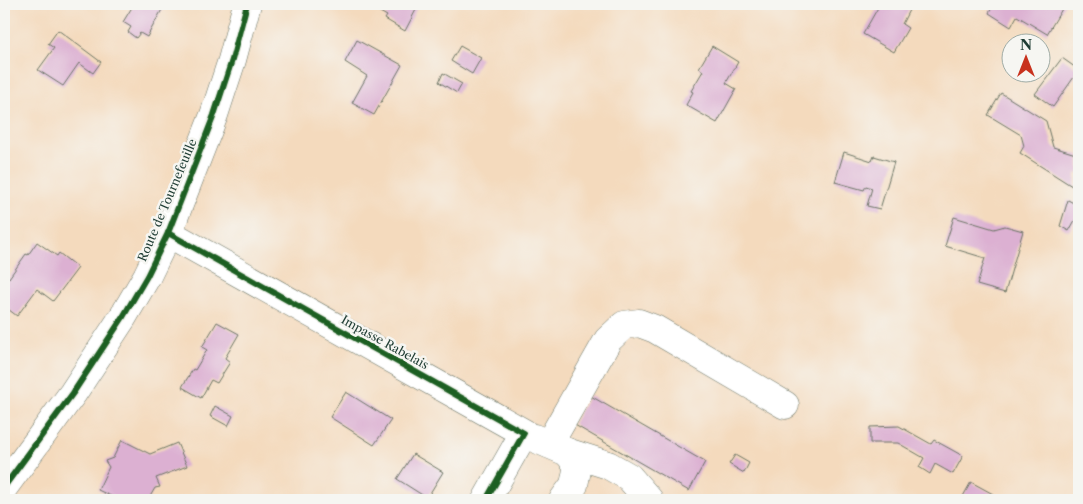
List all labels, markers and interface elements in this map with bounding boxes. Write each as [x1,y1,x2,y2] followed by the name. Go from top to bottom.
[1000,32,1050,82] north arrow
[1020,36,1032,54] text: N
[134,136,200,264] street label: Route de Tournefeuille
[339,312,431,372] street label: Impasse Rabelais

